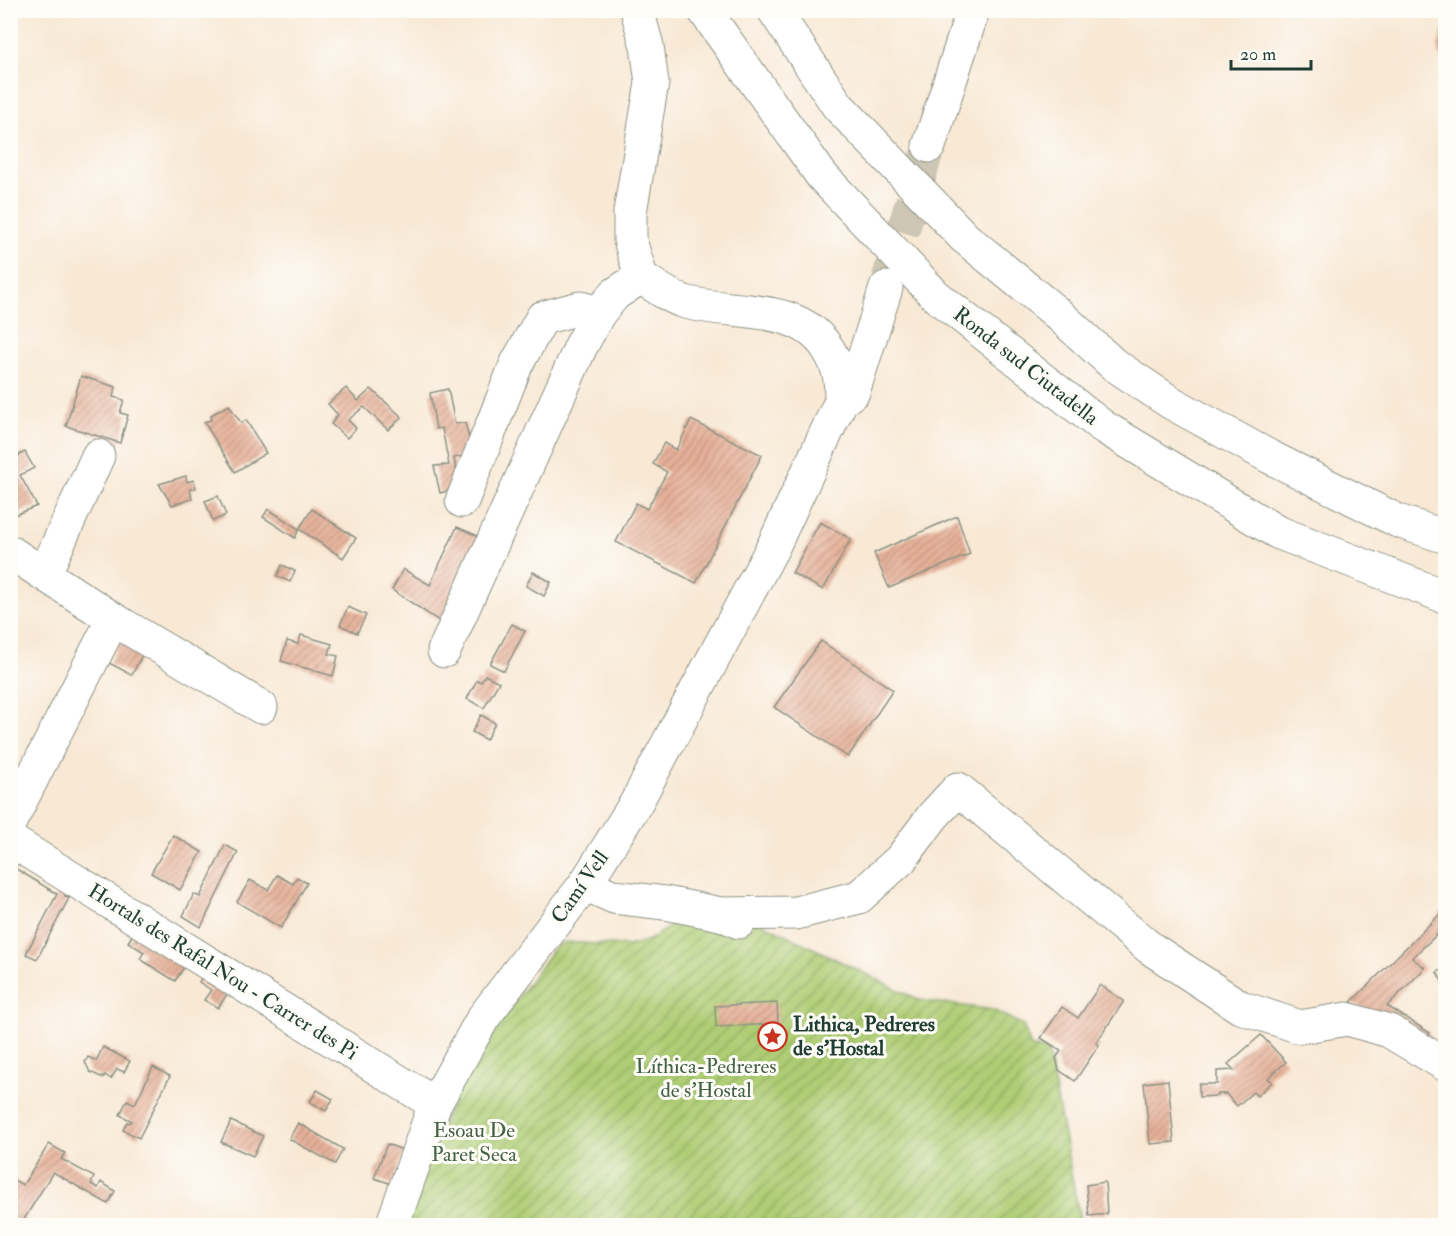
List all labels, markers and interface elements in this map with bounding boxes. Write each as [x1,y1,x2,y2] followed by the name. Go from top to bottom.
[1231,33,1310,71] scale bar
[1240,43,1276,66] text: 20 m
[948,301,1104,431] street label: Ronda sud Ciutadella
[545,845,615,929] street label: Camí Vell
[83,878,363,1067] street label: Hortals des Rafal Nou - Carrer des Pi
[793,1011,935,1062] place label: Lithica, Pedreres de s'Hostal
[756,1020,788,1052] place icon: Lithica, Pedreres de s'Hostal
[635,1053,777,1104] park label: Líthica-Pedreres de s’Hostal
[431,1117,517,1168] park label: Esoau De Paret Seca

